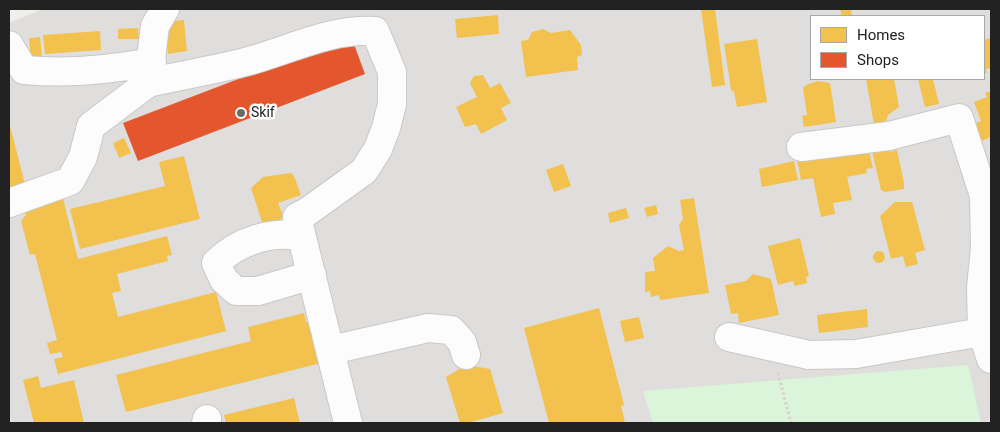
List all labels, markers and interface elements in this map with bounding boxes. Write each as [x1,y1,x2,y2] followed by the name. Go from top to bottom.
[810,15,985,80] legend
[857,26,905,44] text: Homes
[857,51,899,69] text: Shops
[251,105,275,121] place label: Skif
[235,107,247,119] marker: Skif

